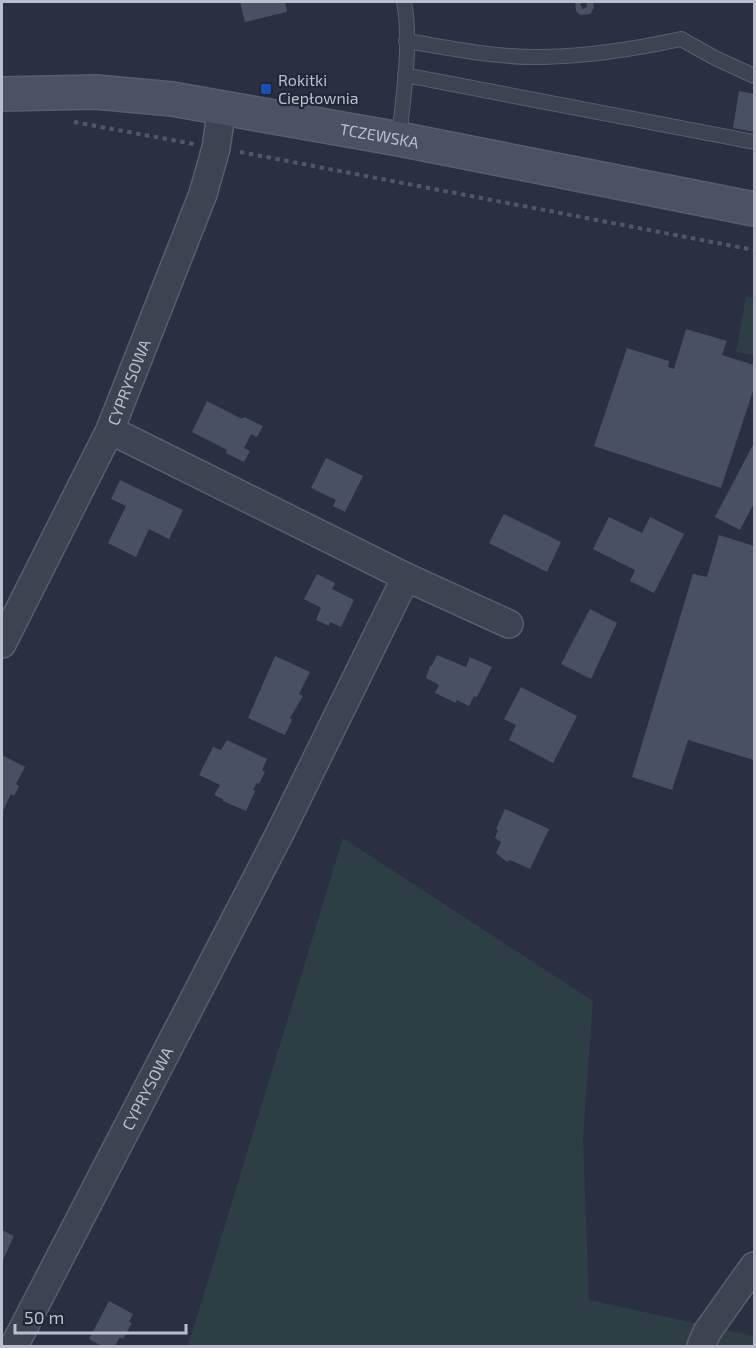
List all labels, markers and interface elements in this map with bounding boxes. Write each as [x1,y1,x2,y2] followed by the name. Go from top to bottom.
[278,70,358,107] place label: Rokitki Ciepłownia
[259,82,273,96] marker: Rokitki Ciepłownia
[339,119,421,152] street label: TCZEWSKA
[103,336,154,428] street label: CYPRYSOWA
[118,1044,176,1133] street label: CYPRYSOWA
[15,1297,186,1335] scale bar
[24,1306,64,1328] text: 50 m

